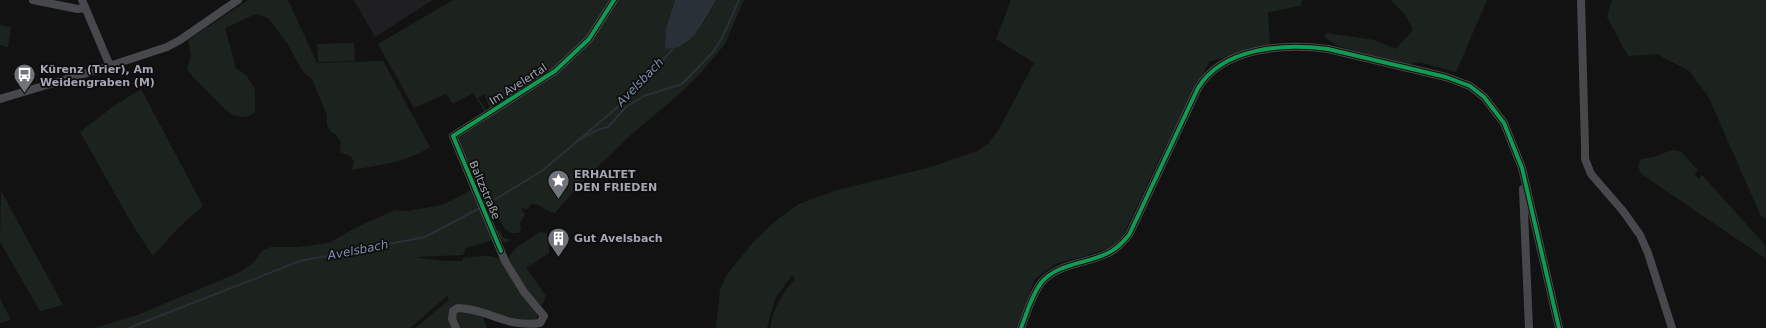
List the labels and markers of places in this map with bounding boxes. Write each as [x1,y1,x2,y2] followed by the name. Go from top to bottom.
[11,62,37,95] bus stop icon: Kürenz (Trier), Am Weidengraben (M)
[40,63,155,89] place label: Kürenz (Trier), Am Weidengraben (M)
[545,167,571,200] place icon: ERHALTET DEN FRIEDEN
[574,168,657,194] place label: ERHALTET DEN FRIEDEN
[546,225,572,258] building icon: Gut Avelsbach
[574,232,663,245] place label: Gut Avelsbach

